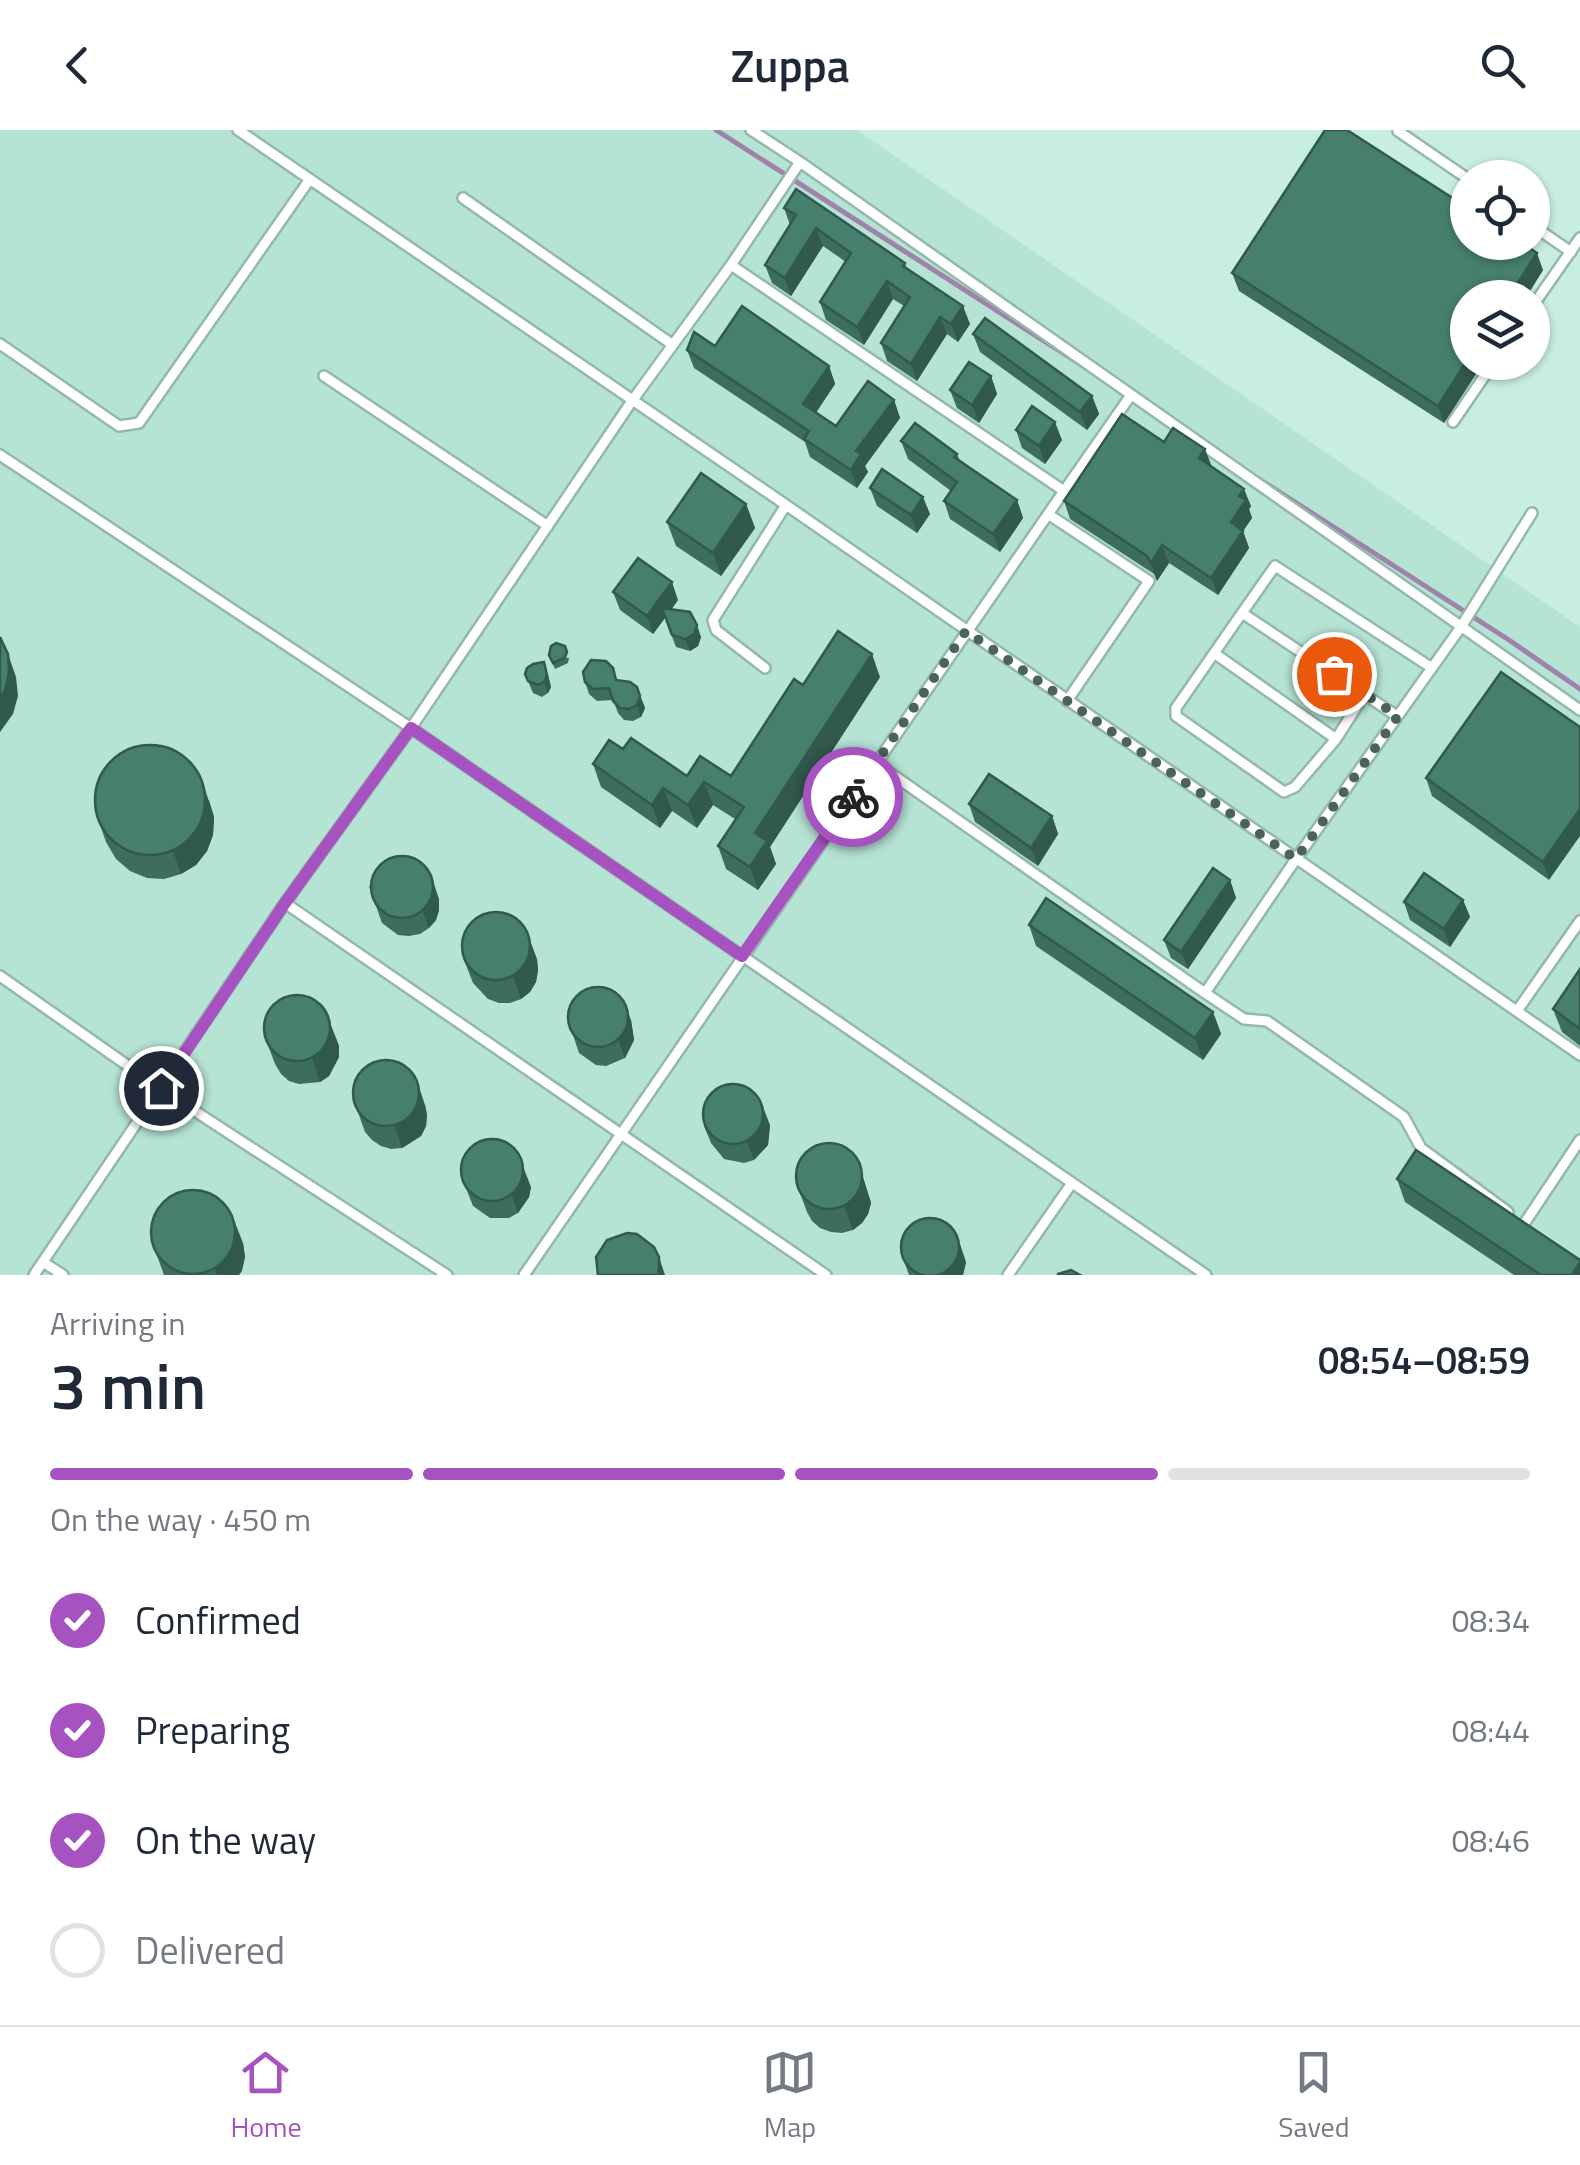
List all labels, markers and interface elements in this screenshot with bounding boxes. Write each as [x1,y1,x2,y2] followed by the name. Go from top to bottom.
[730,31,850,99] text: Zuppa
[50,38,105,93] icon: back
[1475,38,1530,93] icon: search
[1450,160,1550,380] map controls
[1450,160,1550,260] button: locate
[1450,280,1550,380] button: layers
[1292,632,1377,717] pin
[1307,647,1362,702] icon: bag
[803,747,903,847] courier
[826,770,881,825] icon: bike
[119,1046,204,1131] pin
[134,1061,189,1116] icon: home
[50,1299,186,1347] text: Arriving in
[1318,1331,1530,1389] text: 08:54–08:59
[50,1335,206,1434] text: 3 min
[50,1495,311,1543] text: On the way · 450 m
[135,1591,301,1649] text: Confirmed
[50,1593,105,1648] icon: check
[1451,1596,1530,1644] text: 08:34
[135,1701,290,1759] text: Preparing
[50,1703,105,1758] icon: check
[1451,1706,1530,1754] text: 08:44
[135,1811,316,1869] text: On the way
[50,1813,105,1868] icon: check
[1451,1816,1530,1864] text: 08:46
[135,1921,285,1979] text: Delivered
[230,2045,302,2148] tab: Home
[762,2045,817,2148] tab: Map
[1278,2045,1350,2148] tab: Saved

